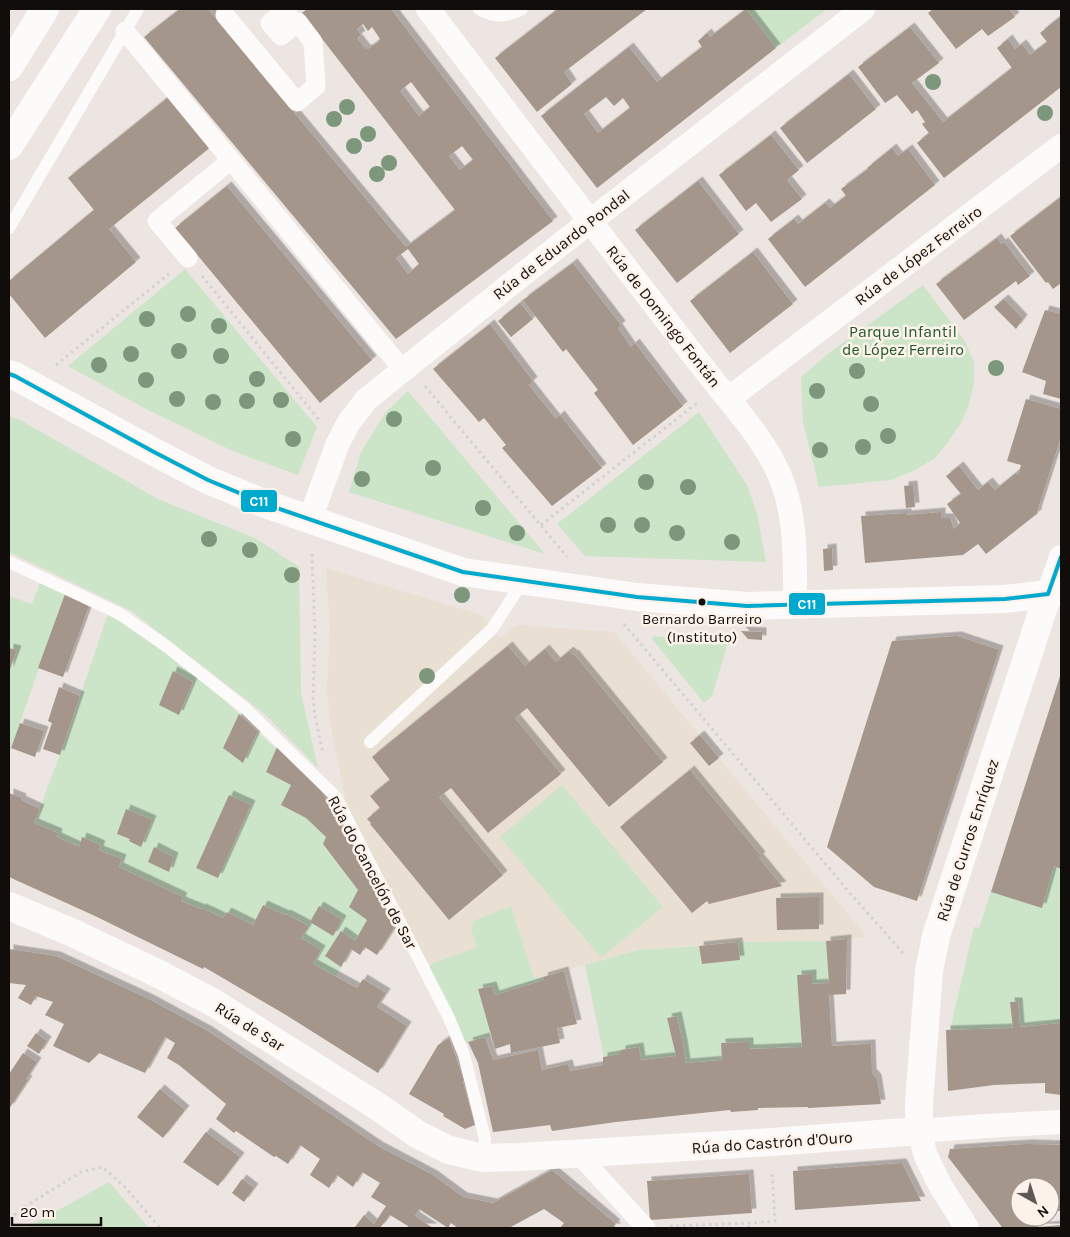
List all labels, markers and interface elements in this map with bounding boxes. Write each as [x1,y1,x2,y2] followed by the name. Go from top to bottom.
[489,185,634,304] street label: Rúa de Eduardo Pondal
[851,201,986,309] street label: Rúa de López Ferreiro
[602,242,725,391] street label: Rúa de Domingo Fontán
[842,322,964,359] park label: Parque Infantil de López Ferreiro
[240,489,278,513] line badge: C11
[250,493,268,510] text: C11
[788,592,826,616] line badge: C11
[798,596,816,613] text: C11
[697,597,707,607] marker: Bernardo Barreiro (Instituto)
[642,610,762,646] place label: Bernardo Barreiro (Instituto)
[932,757,1003,924] street label: Rúa de Curros Enríquez
[324,792,421,953] street label: Rúa do Cancelón de Sar
[212,998,288,1055] street label: Rúa de Sar
[691,1127,853,1158] street label: Rúa do Castrón d'Ouro
[1010,1177,1060,1227] north arrow
[12,1194,101,1226] scale bar
[1034,1202,1052,1221] text: N
[20,1203,55,1221] text: 20 m

